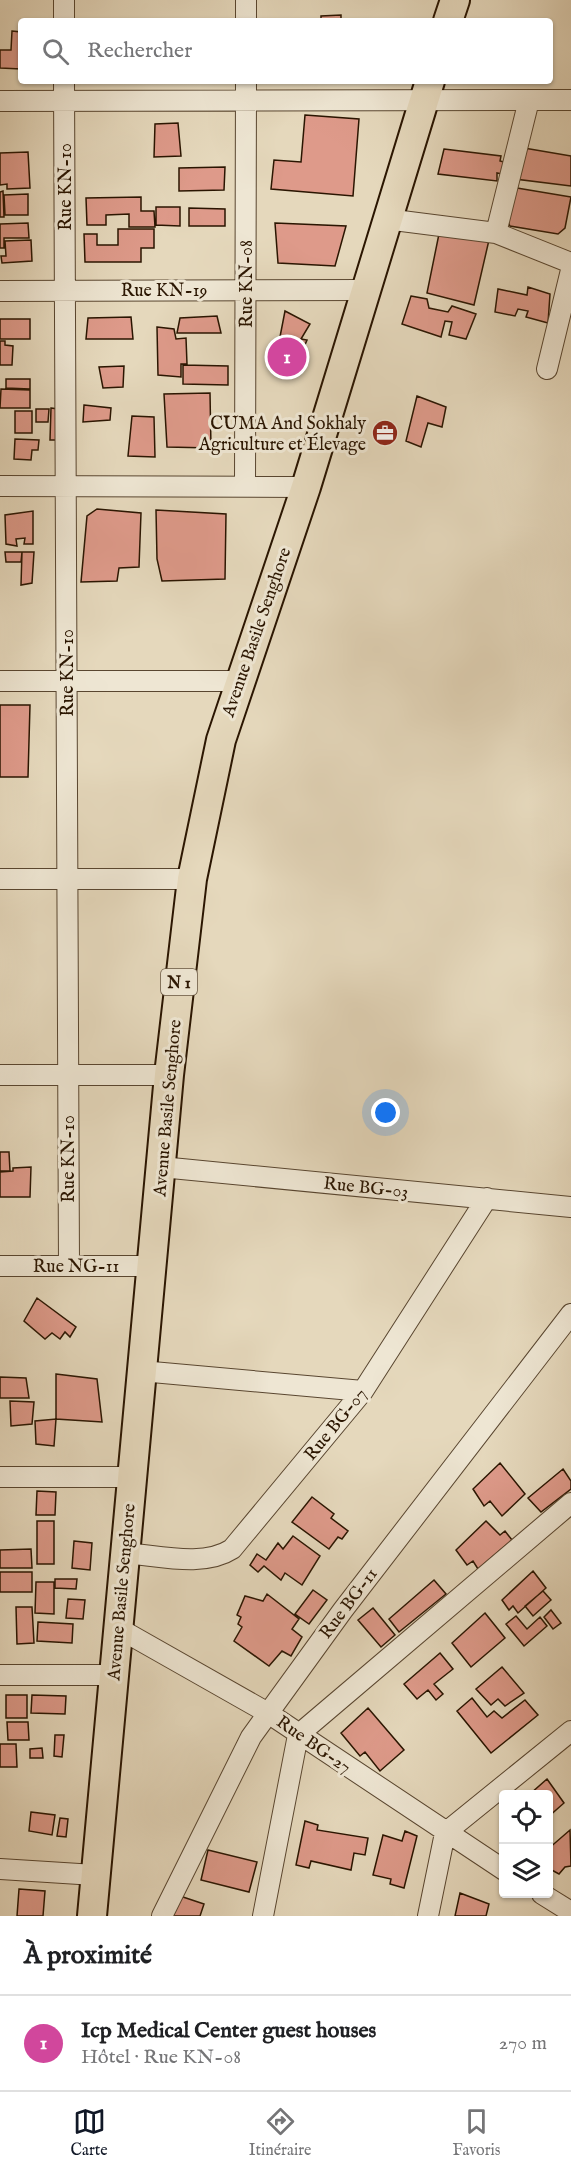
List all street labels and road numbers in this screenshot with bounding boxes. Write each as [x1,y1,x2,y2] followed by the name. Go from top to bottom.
[55,143,78,231] street label: Rue KN-10
[236,240,259,328] street label: Rue KN-08
[121,280,207,303] street label: Rue KN-19
[217,545,297,721] street label: Avenue Basile Senghore
[57,629,80,717] street label: Rue KN-10
[161,969,197,995] road number: N 1
[149,1019,188,1199] street label: Avenue Basile Senghore
[58,1115,81,1203] street label: Rue KN-10
[322,1173,409,1204] street label: Rue BG-03
[33,1256,119,1279] street label: Rue NG-11
[300,1384,372,1466] street label: Rue BG-07
[103,1503,142,1683] street label: Avenue Basile Senghore
[315,1564,383,1644] street label: Rue BG-11
[271,1711,355,1779] street label: Rue BG-27

